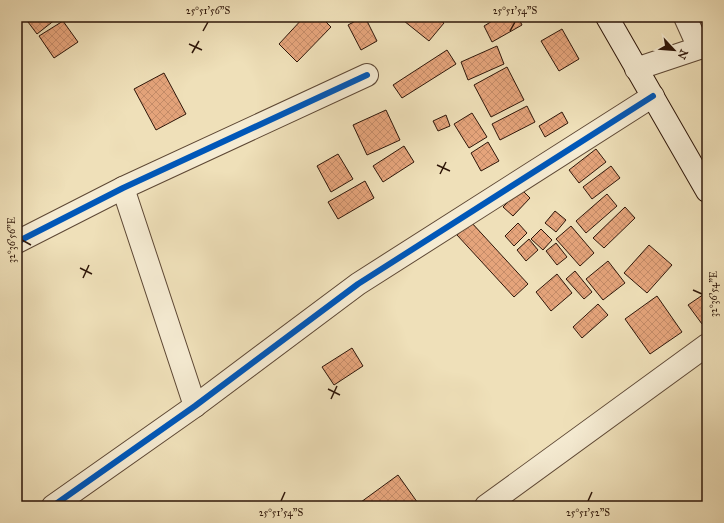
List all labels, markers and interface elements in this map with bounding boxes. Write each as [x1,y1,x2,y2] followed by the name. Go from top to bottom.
[186,5,230,17] text: 25°51'56"S
[493,5,538,17] text: 25°51'54"S
[654,30,694,70] north arrow
[674,47,690,62] text: N
[6,217,18,263] text: 32°36'56"E
[708,271,720,317] text: 32°36'54"E
[259,507,304,519] text: 25°51'54"S
[566,507,610,519] text: 25°51'52"S

